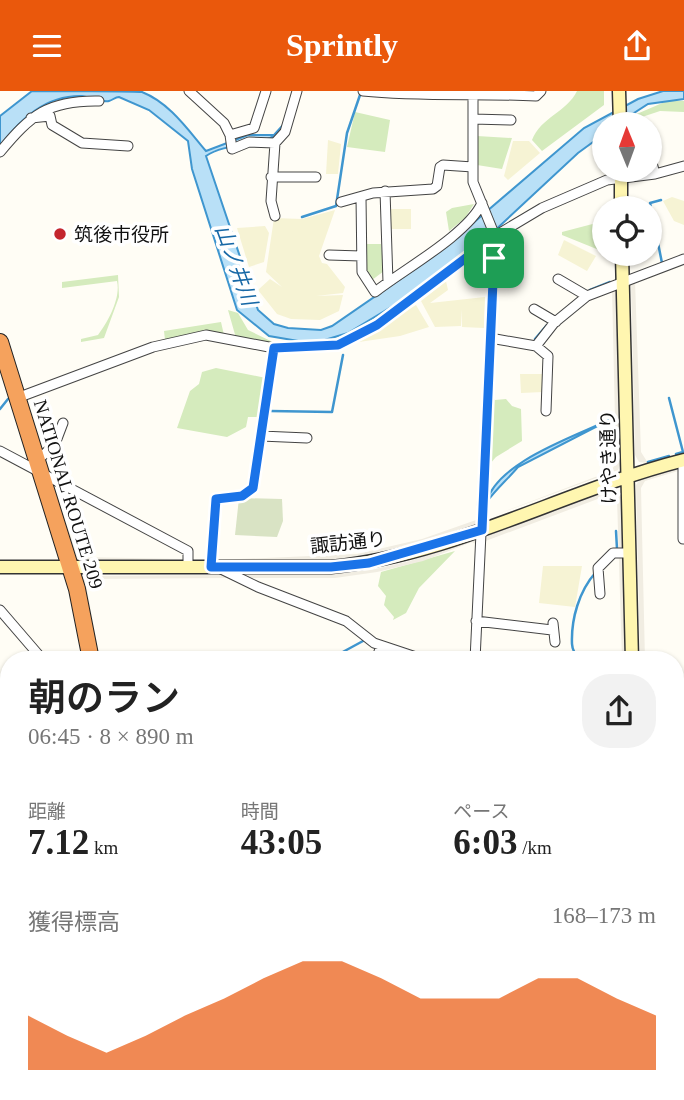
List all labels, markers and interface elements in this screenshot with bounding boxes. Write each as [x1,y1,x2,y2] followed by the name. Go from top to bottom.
[28,27,66,65] icon: menu
[286,27,398,63] text: Sprintly
[618,27,656,65] icon: share
[592,112,662,182] north arrow
[592,112,662,266] map controls
[592,196,662,266] button: locate
[210,221,262,310] water label: 山ノ井川
[74,224,169,245] place label: 筑後市役所
[52,226,68,242] marker: 筑後市役所
[464,228,524,288] pin
[475,239,513,277] icon: arrive
[30,397,107,591] street label: NATIONAL ROUTE 209
[597,409,620,505] street label: けやき通り
[309,528,387,557] street label: 諏訪通り
[582,674,656,748] button: share
[28,677,180,719] text: 朝のラン
[28,724,194,749] text: 06:45 · 8 × 890 m
[28,801,66,822] text: 距離
[241,801,279,822] text: 時間
[453,801,509,822] text: ペース
[28,823,89,862] text: 7.12
[241,823,322,862] text: 43:05
[453,823,517,862] text: 6:03
[89,837,118,858] text: km
[517,837,552,858] text: /km
[552,903,656,928] text: 168–173 m
[28,910,120,935] text: 獲得標高

